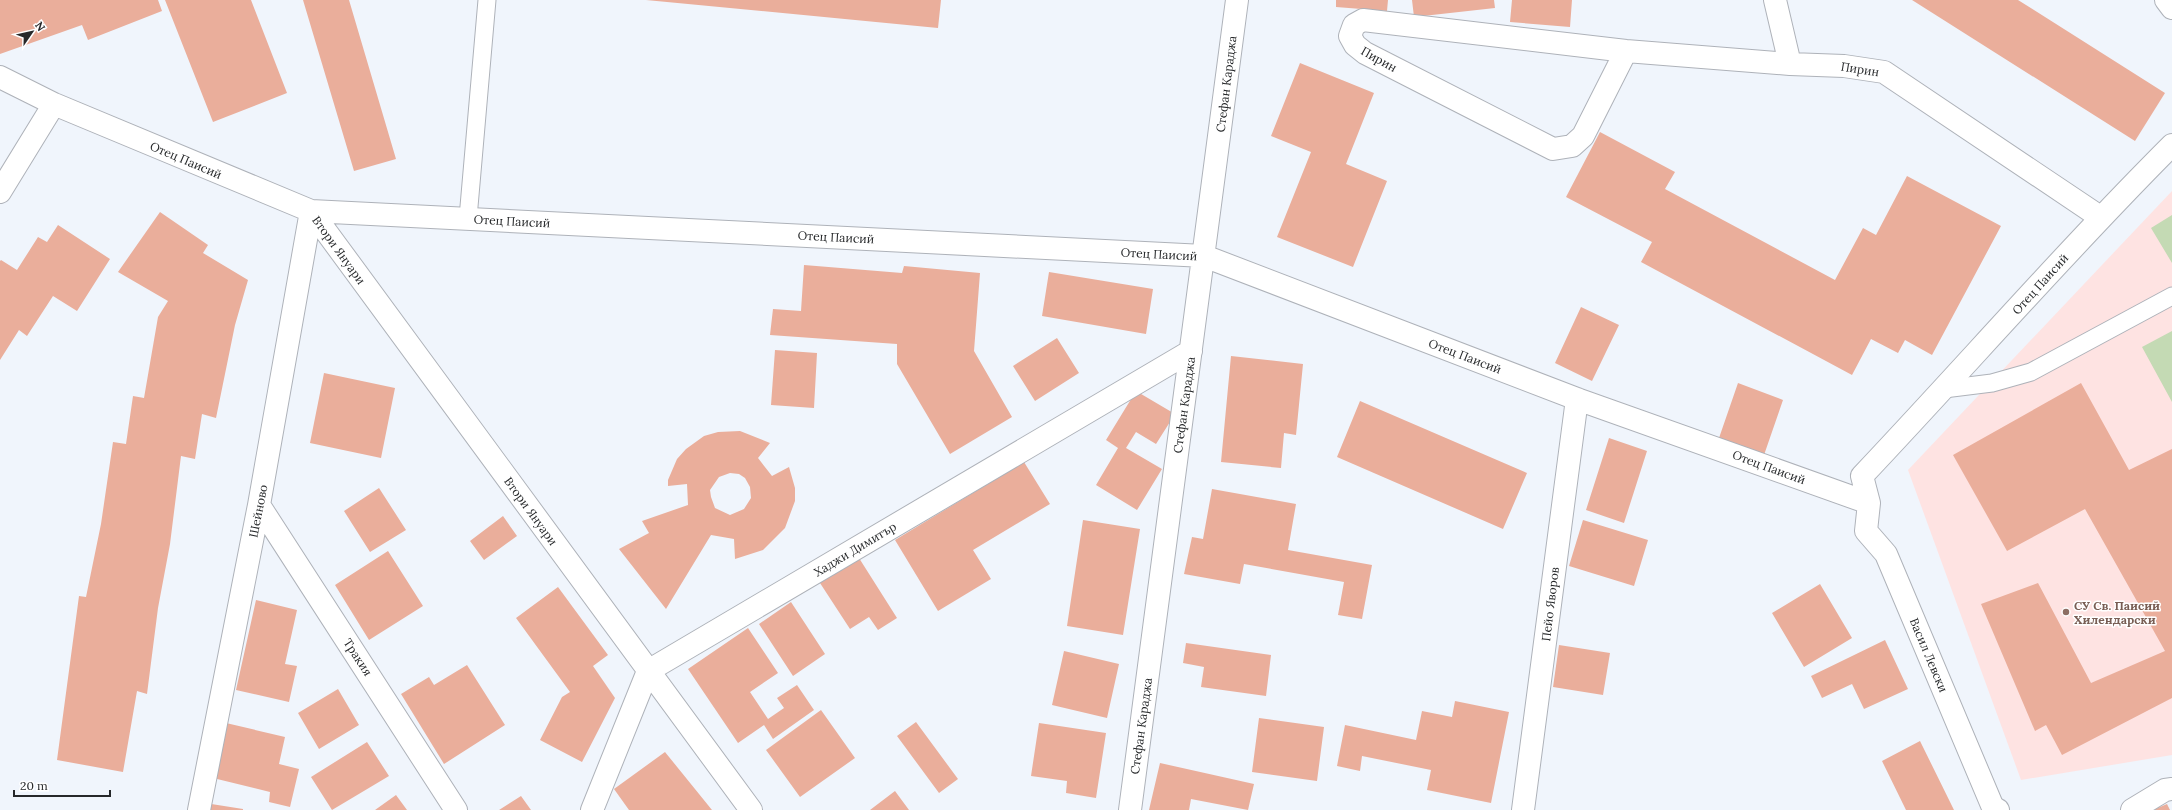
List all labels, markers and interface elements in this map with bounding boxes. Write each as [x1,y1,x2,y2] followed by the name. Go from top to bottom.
[12,12,52,52] north arrow
[32,19,49,34] text: N
[1213,35,1239,133] street label: Стефан Караджа
[1358,43,1400,75] street label: Пирин
[1840,59,1880,79] street label: Пирин
[148,138,224,182] street label: Отец Паисий
[473,212,551,230] street label: Отец Паисий
[309,213,369,287] street label: Втори Януари
[797,228,875,246] street label: Отец Паисий
[1120,245,1198,263] street label: Отец Паисий
[2009,250,2071,318] street label: Отец Паисий
[1427,335,1503,377] street label: Отец Паисий
[1170,356,1198,454] street label: Стефан Караджа
[1730,447,1808,487] street label: Отец Паисий
[501,474,561,548] street label: Втори Януари
[246,483,270,539] street label: Шейново
[811,519,899,579] street label: Хаджи Димитър
[1538,566,1562,642] street label: Пейо Яворов
[2074,598,2160,627] place label: СУ Св. Паисий Хилендарски
[2061,607,2071,617] marker: СУ Св. Паисий Хилендарски
[1907,616,1951,694] street label: Васил Левски
[340,635,376,679] street label: Тракия
[1127,677,1155,775] street label: Стефан Караджа
[14,772,110,798] scale bar
[20,778,48,793] text: 20 m

